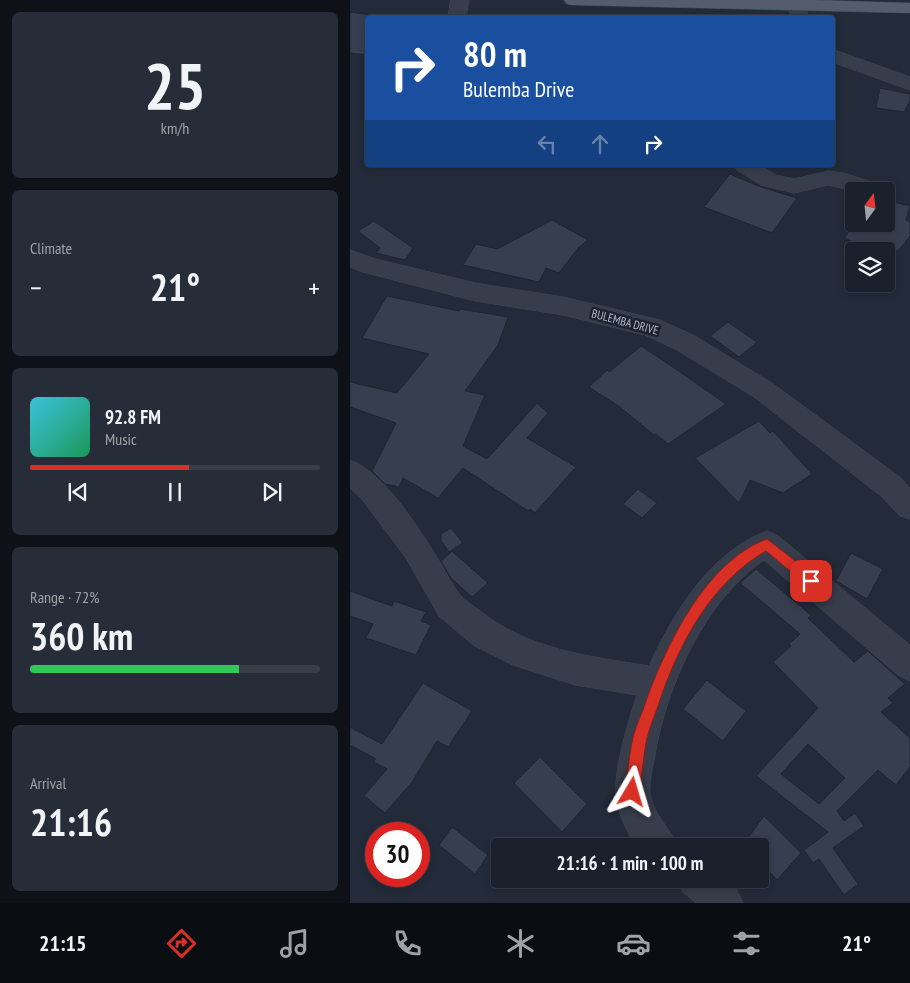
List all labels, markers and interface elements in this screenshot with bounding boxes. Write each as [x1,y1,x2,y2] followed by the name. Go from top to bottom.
[463,31,527,77] text: 80 m
[380,35,445,100] icon: right
[144,43,206,127] text: 25
[463,75,574,103] text: Bulemba Drive
[161,118,189,138] text: km/h
[533,130,561,158] icon: left
[586,130,614,158] icon: ahead
[639,130,667,158] icon: right
[845,182,895,232] north arrow
[845,182,895,292] map controls
[30,238,72,258] text: Climate
[845,242,895,292] button: layers
[150,262,200,311] text: 21°
[30,269,42,306] text: −
[308,269,320,306] text: +
[590,305,660,338] street label: BULEMBA DRIVE
[105,405,161,429] text: 92.8 FM
[105,429,137,449] text: Music
[64,478,92,506] icon: previous
[161,478,189,506] icon: pause
[258,478,286,506] icon: next
[790,560,832,602] pin
[797,567,825,595] icon: arrive
[30,587,99,607] text: Range · 72%
[30,611,133,660] text: 360 km
[605,765,657,817] position arrow
[30,773,66,793] text: Arrival
[30,797,112,846] text: 21:16
[365,822,430,887] speed limit sign: 30
[557,851,703,875] text: 21:16 · 1 min · 100 m
[164,926,199,961] icon: directions
[277,926,312,961] icon: music
[390,926,425,961] icon: phone
[503,926,538,961] icon: climate
[616,926,651,961] icon: car
[729,926,764,961] icon: filters
[39,929,87,957] text: 21:15
[842,929,871,957] text: 21°

